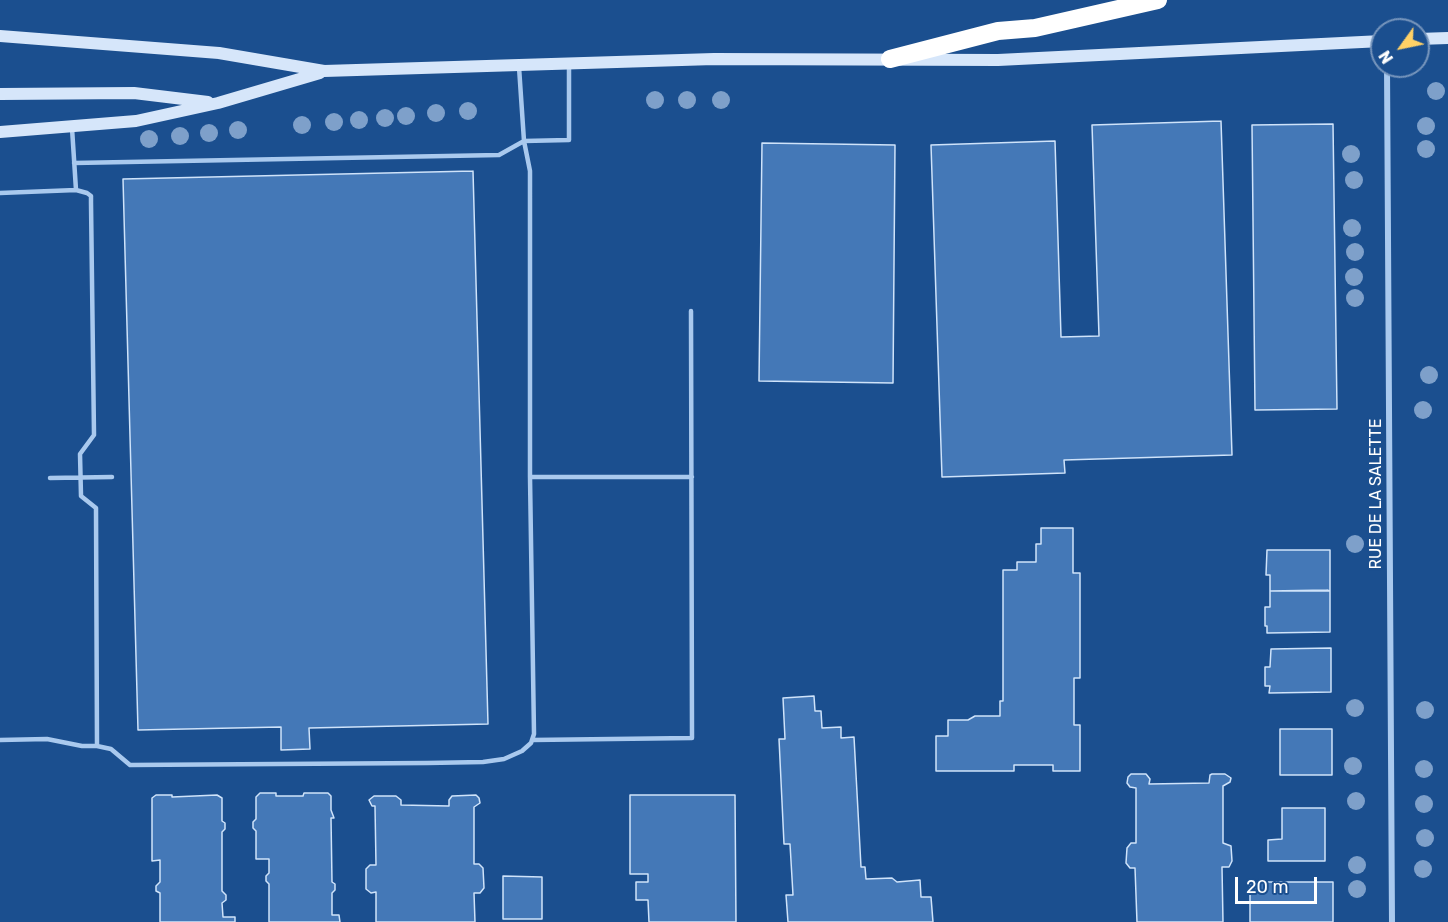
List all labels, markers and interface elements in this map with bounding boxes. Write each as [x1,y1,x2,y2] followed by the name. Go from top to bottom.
[1370,18,1430,78] north arrow
[1375,47,1397,67] text: N
[1366,418,1386,570] street label: RUE DE LA SALETTE
[1238,865,1320,903] scale bar
[1246,876,1288,898] text: 20 m

